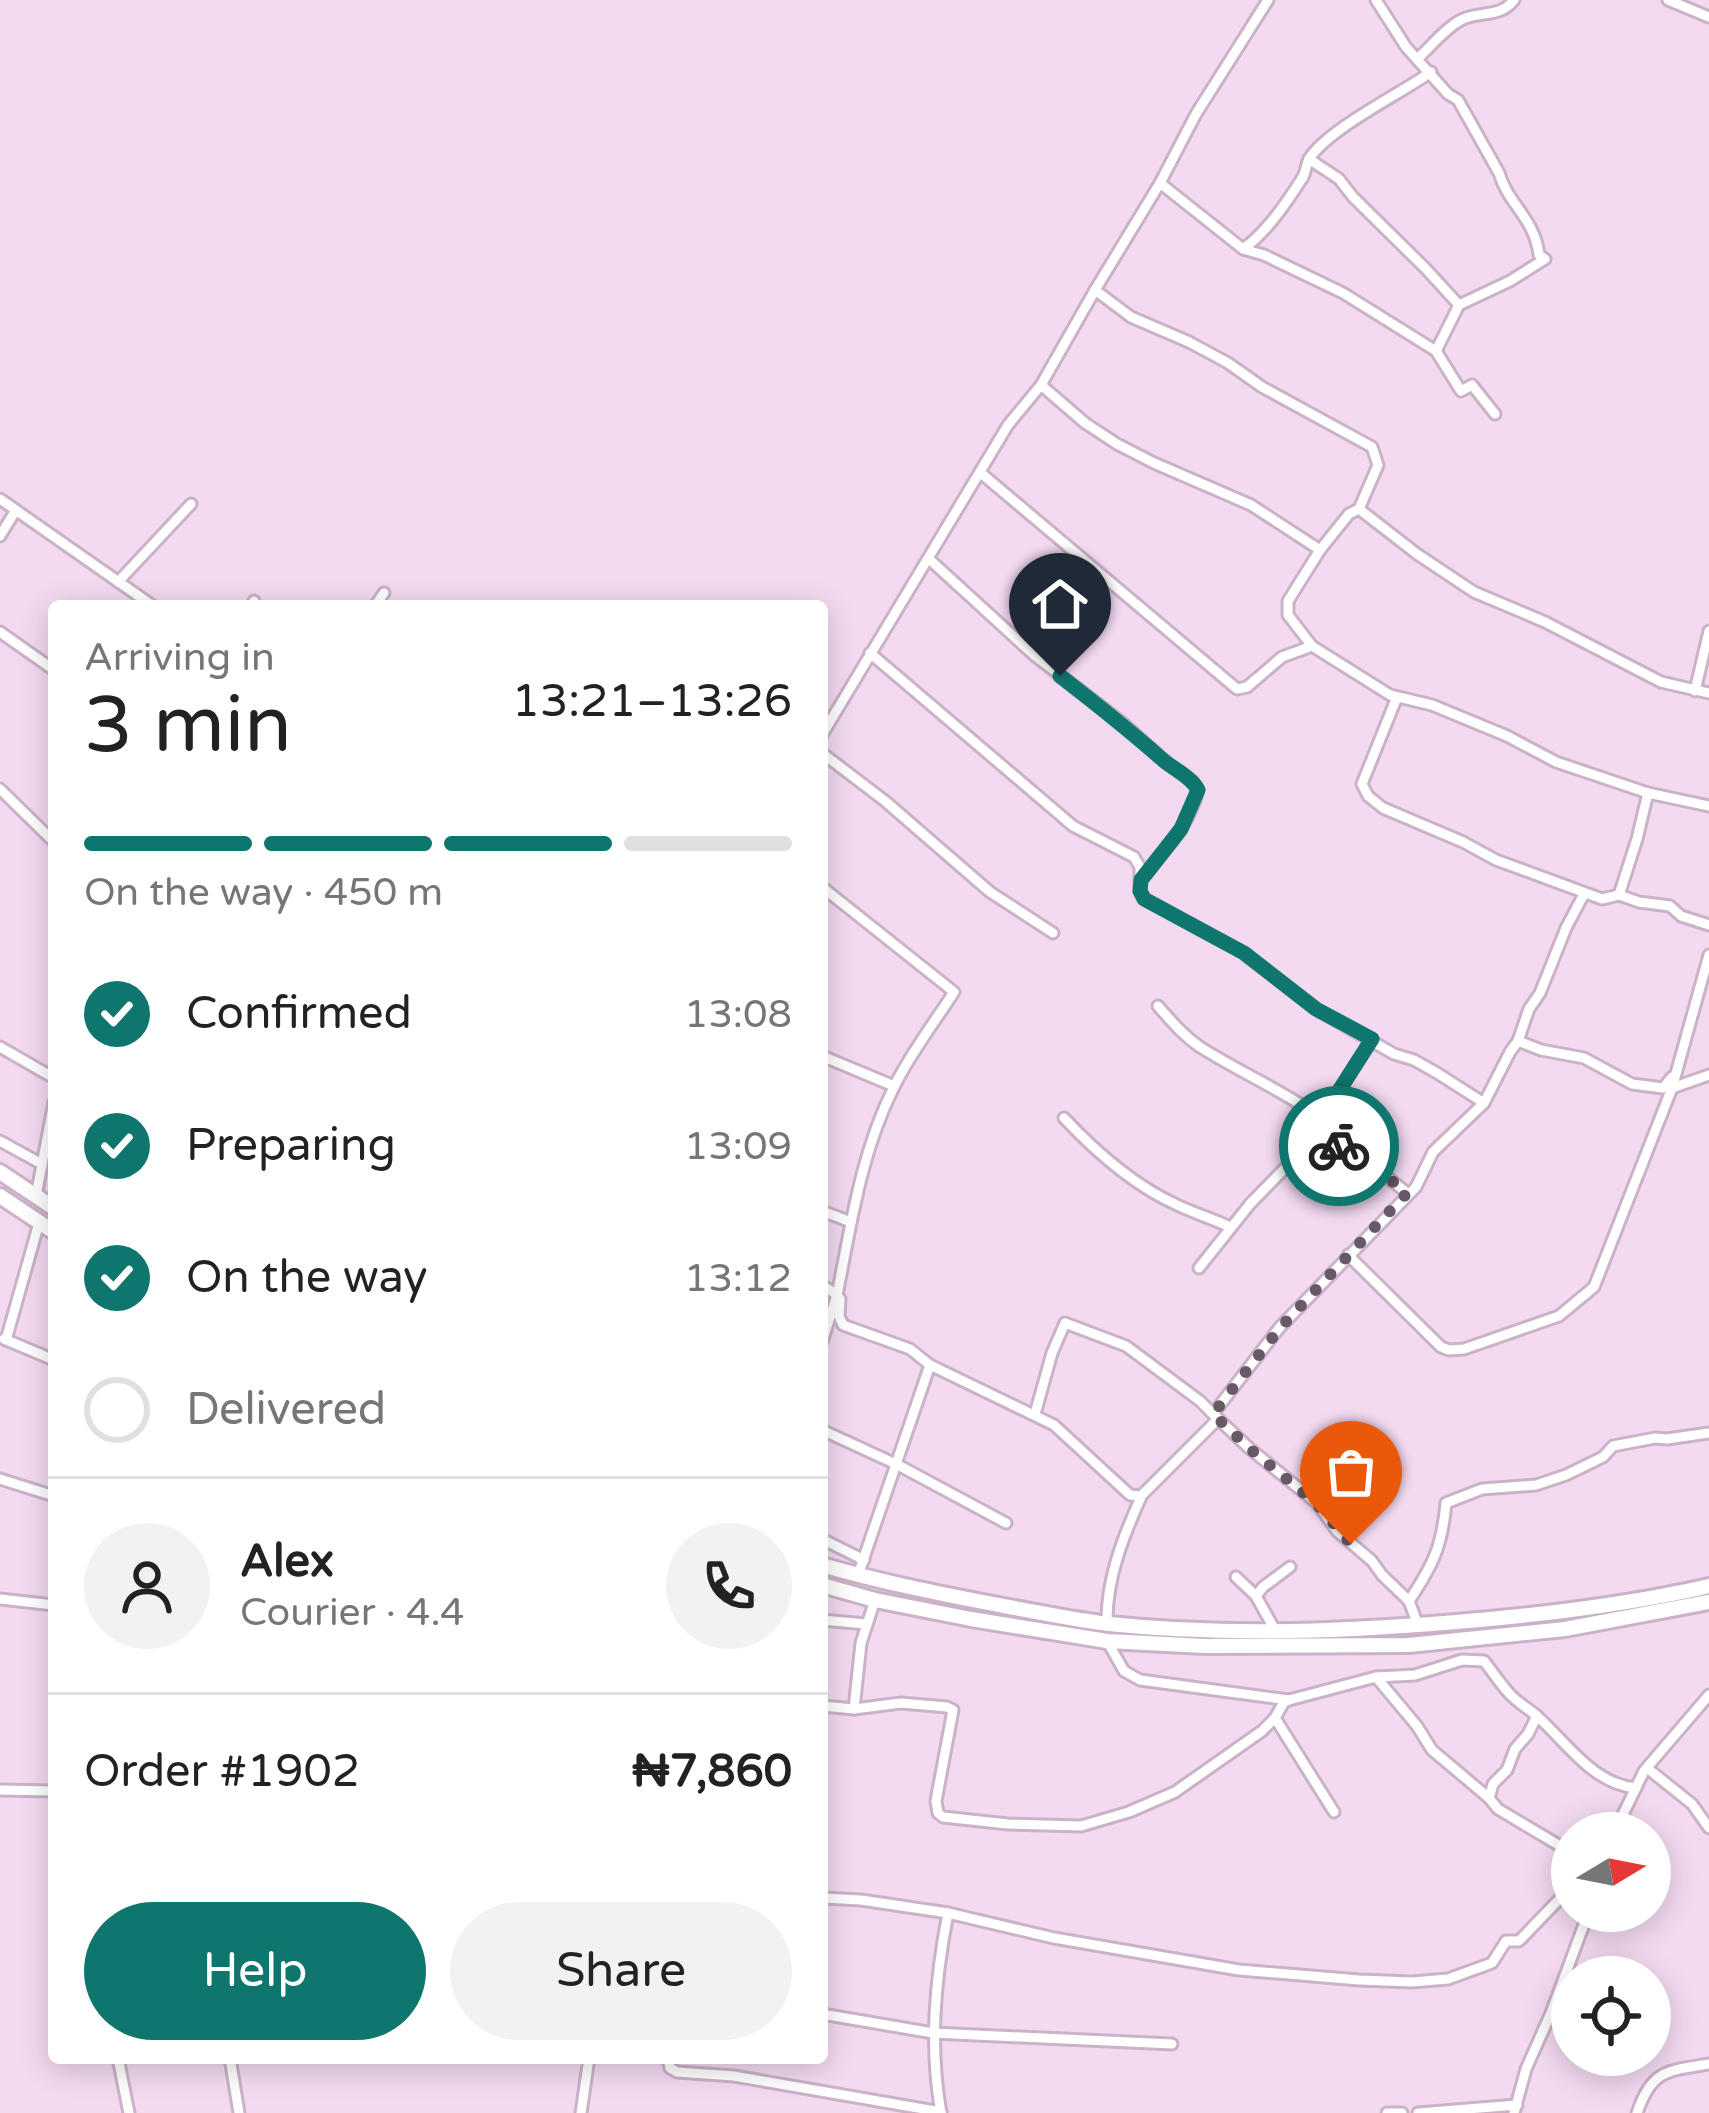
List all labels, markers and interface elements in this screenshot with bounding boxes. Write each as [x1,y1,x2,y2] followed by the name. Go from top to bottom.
[1009,553,1111,676] pin
[1027,571,1093,637] icon: home
[84,634,275,681] text: Arriving in
[512,675,792,729] text: 13:21–13:26
[84,679,292,773] text: 3 min
[84,869,443,916] text: On the way · 450 m
[84,981,150,1047] icon: check
[186,987,412,1041] text: Confirmed
[684,991,792,1038] text: 13:08
[1279,1086,1399,1206] courier
[84,1113,150,1179] icon: check
[1306,1113,1372,1179] icon: bike
[186,1119,396,1173] text: Preparing
[684,1123,792,1170] text: 13:09
[84,1245,150,1311] icon: check
[186,1251,427,1305] text: On the way
[684,1255,792,1302] text: 13:12
[186,1383,386,1437] text: Delivered
[1300,1421,1402,1544] pin
[1318,1439,1384,1505] icon: bag
[84,1523,210,1649] button: person
[666,1523,792,1649] button: phone
[240,1535,334,1589] text: Alex
[240,1589,464,1636] text: Courier · 4.4
[84,1745,360,1799] text: Order #1902
[632,1745,792,1799] text: ₦7,860
[1551,1812,1671,1932] north arrow
[1551,1812,1671,2076] map controls
[84,1902,426,2040] button: Help
[450,1902,792,2040] button: Share
[1551,1956,1671,2076] button: locate

